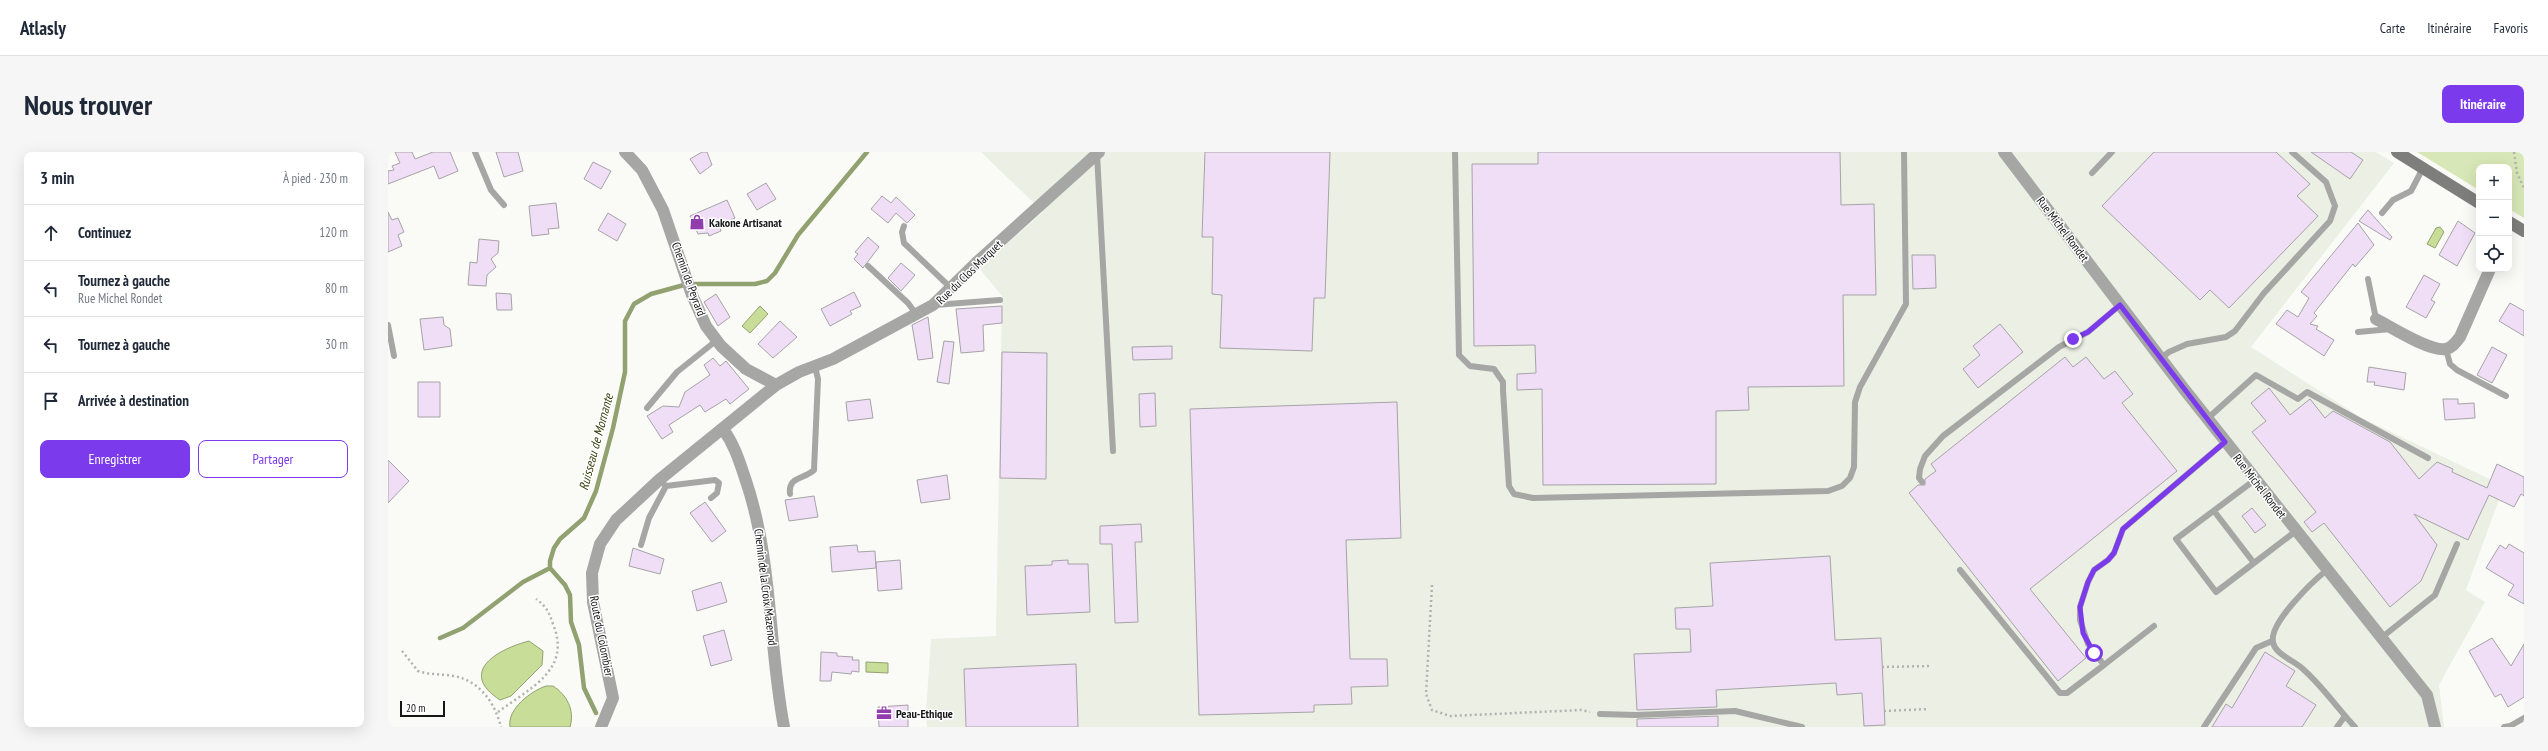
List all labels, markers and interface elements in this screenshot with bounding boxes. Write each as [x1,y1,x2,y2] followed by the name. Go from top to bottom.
[20,16,66,40] text: Atlasly
[2380,19,2405,37] text: Carte
[2427,19,2472,37] text: Itinéraire
[2494,19,2528,37] text: Favoris
[2442,85,2524,123] button: Itinéraire
[24,86,152,123] text: Nous trouver
[2476,164,2512,272] map controls
[2476,164,2512,200] button: +
[40,167,74,189] text: 3 min
[283,170,348,187] text: À pied · 230 m
[2034,193,2093,265] street label: Rue Michel Rondet
[2476,200,2512,236] button: −
[688,213,706,231] shop icon: Kakone Artisanat
[709,215,782,230] place label: Kakone Artisanat
[40,222,62,244] icon: ahead
[78,223,131,242] text: Continuez
[319,224,348,241] text: 120 m
[933,236,1006,307] street label: Rue du Clos Marquet
[2476,236,2512,272] button: locate
[669,240,709,318] street label: Chemin de Peyrard
[78,271,170,290] text: Tournez à gauche
[40,278,62,300] icon: left
[325,280,348,297] text: 80 m
[78,290,162,307] text: Rue Michel Rondet
[2064,330,2082,348] route end
[40,334,62,356] icon: left
[78,335,170,354] text: Tournez à gauche
[325,336,348,353] text: 30 m
[40,390,62,412] icon: arrive
[575,390,617,492] water label: Ruisseau de Mornante
[78,391,189,410] text: Arrivée à destination
[40,440,190,478] button: Enregistrer
[198,440,348,478] button: Partager
[2230,451,2290,522] street label: Rue Michel Rondet
[751,528,781,646] street label: Chemin de la Croix Mazenod
[587,595,617,678] street label: Route du Colombier
[2085,644,2103,662] route start
[400,699,445,718] scale bar
[406,701,425,715] text: 20 m
[875,704,893,722] office icon: Peau-Ethique
[896,706,953,721] place label: Peau-Ethique

